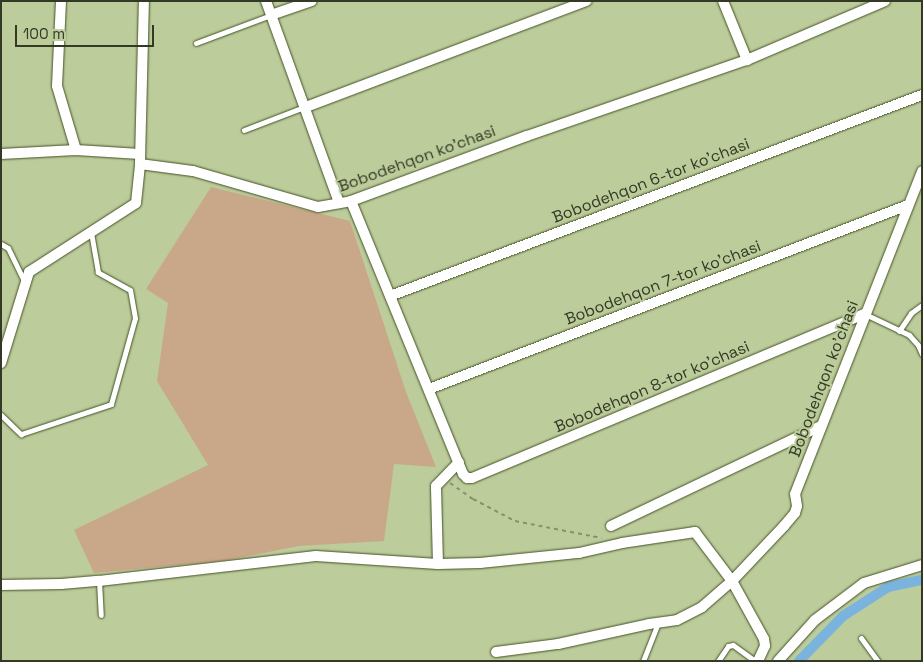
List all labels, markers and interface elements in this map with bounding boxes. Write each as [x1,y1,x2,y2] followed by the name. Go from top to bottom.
[18,15,156,47] scale bar
[23,24,65,43] text: 100 m
[336,122,498,196] street label: Bobodehqon koʼchasi
[550,134,752,228] street label: Bobodehqon 6-tor koʼchasi
[562,237,764,329] street label: Bobodehqon 7-tor koʼchasi
[785,298,863,460] street label: Bobodehqon koʼchasi
[552,337,752,437] street label: Bobodehqon 8-tor koʼchasi

